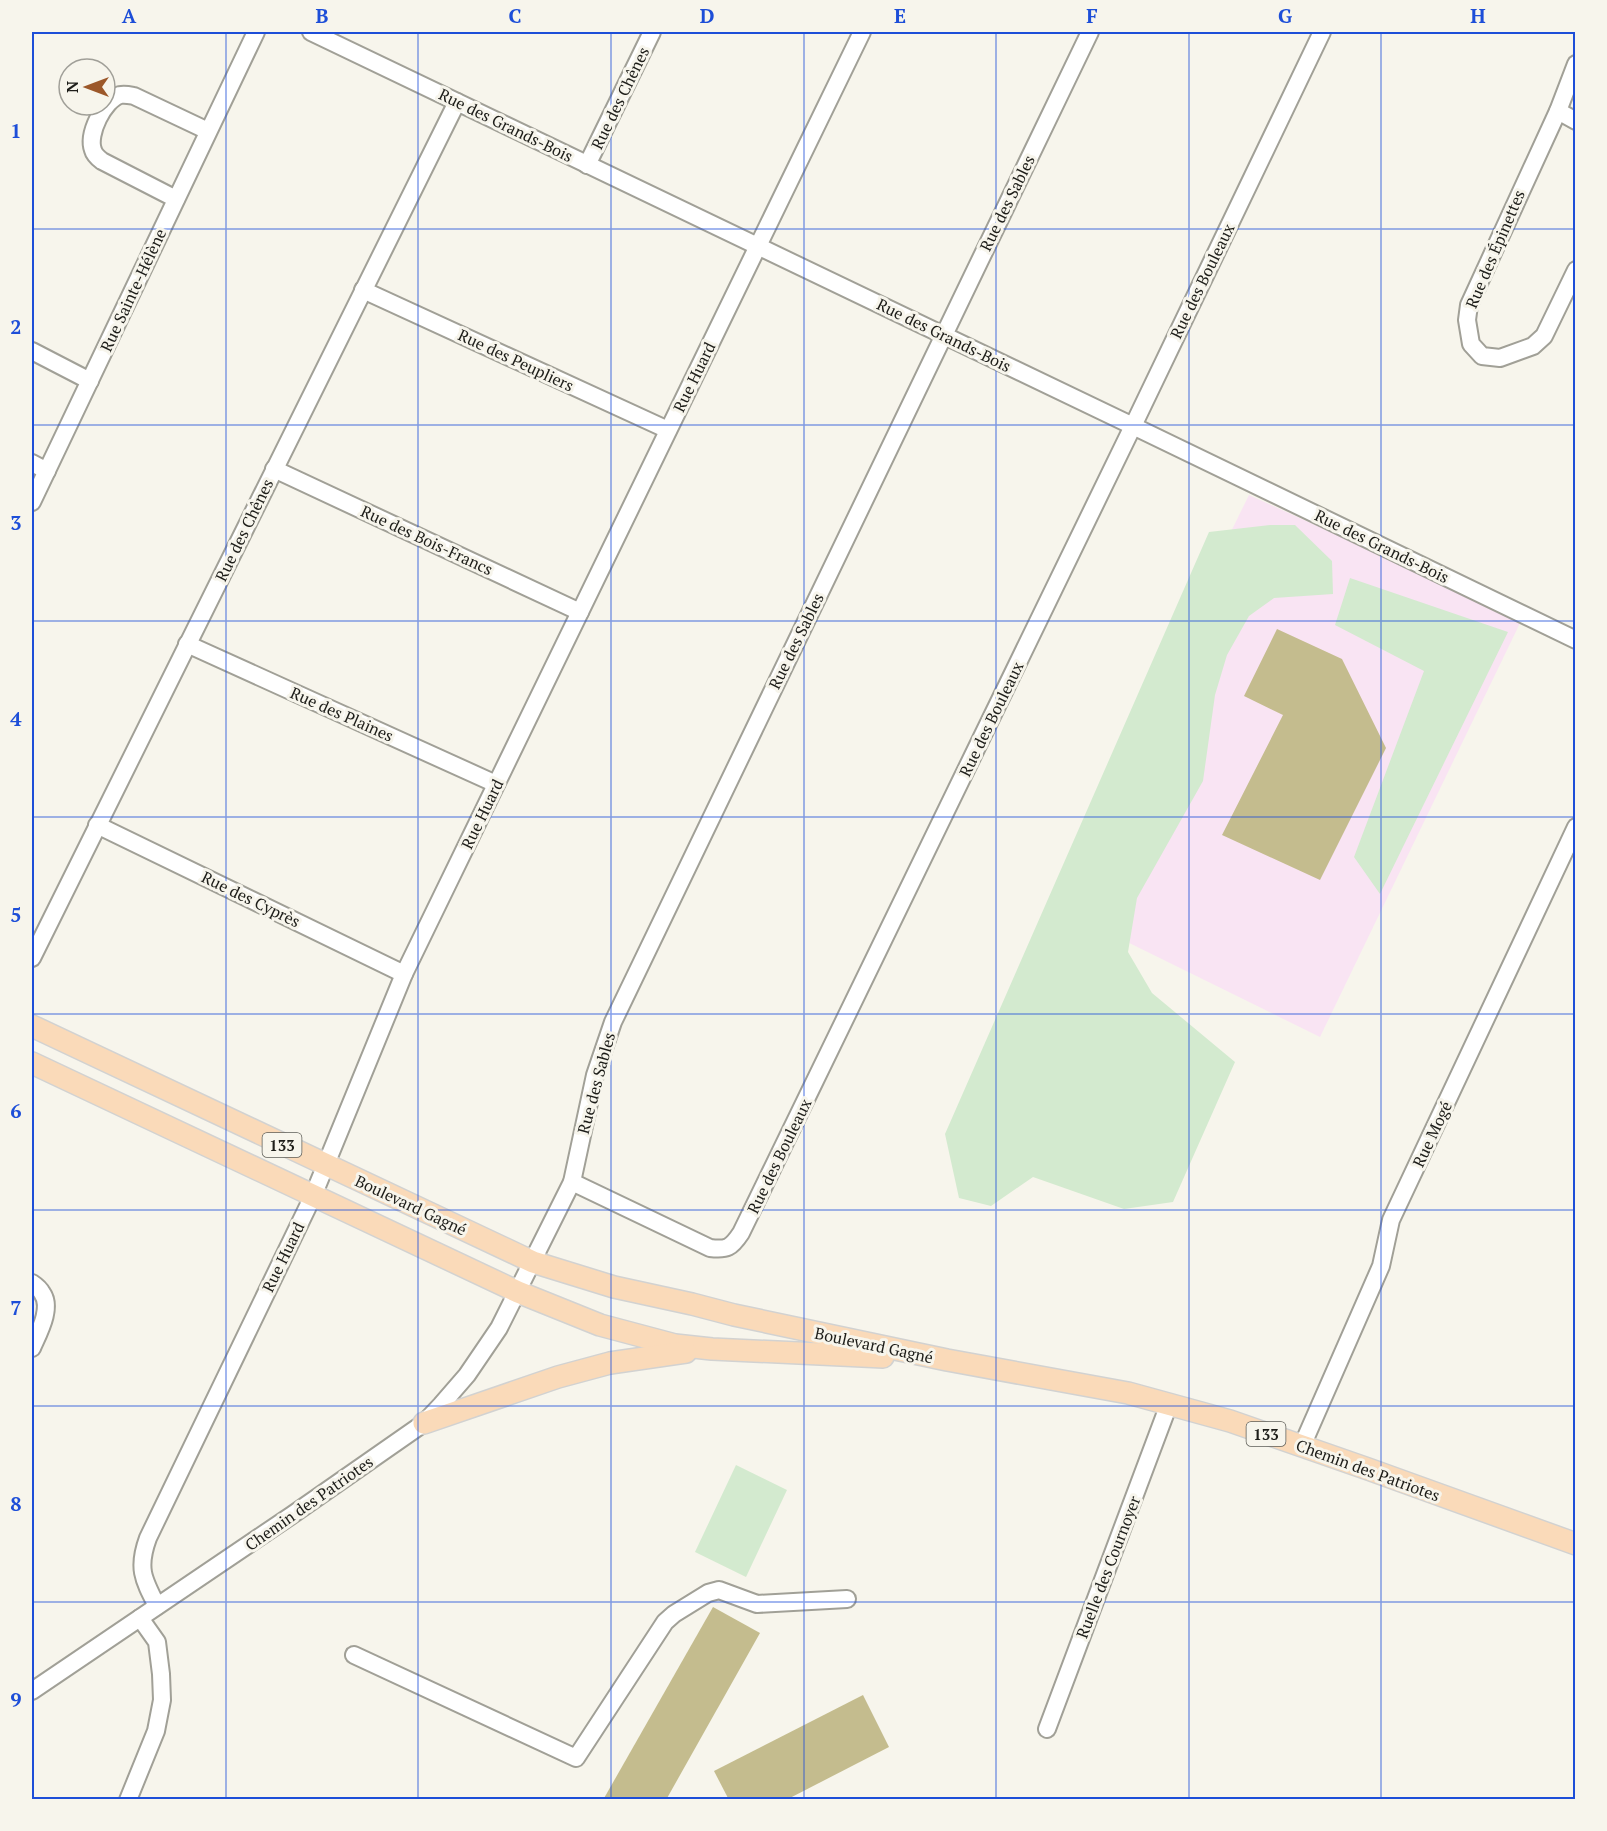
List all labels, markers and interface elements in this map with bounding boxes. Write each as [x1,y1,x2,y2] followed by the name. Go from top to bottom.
[122,2,137,29] text: A
[316,2,329,29] text: B
[508,2,522,29] text: C
[700,2,714,29] text: D
[894,2,906,29] text: E
[1086,2,1098,29] text: F
[1278,2,1292,29] text: G
[1470,2,1486,29] text: H
[586,43,654,153] street label: Rue des Chênes
[57,57,117,117] north arrow
[61,81,83,93] text: N
[435,83,577,167] street label: Rue des Grands-Bois
[10,117,22,144] text: 1
[974,151,1040,255] street label: Rue des Sables
[1460,186,1530,312] street label: Rue des Épinettes
[1165,219,1240,342] street label: Rue des Bouleaux
[95,225,171,355] street label: Rue Sainte-Hélène
[873,293,1015,377] street label: Rue des Grands-Bois
[10,313,22,340] text: 2
[455,324,577,396] street label: Rue des Peupliers
[668,338,720,416] street label: Rue Huard
[210,475,278,585] street label: Rue des Chênes
[358,500,497,580] street label: Rue des Bois-Francs
[1311,504,1453,588] street label: Rue des Grands-Bois
[10,509,22,536] text: 3
[763,589,829,693] street label: Rue des Sables
[954,657,1029,780] street label: Rue des Bouleaux
[287,681,397,747] street label: Rue des Plaines
[10,705,22,732] text: 4
[456,775,508,853] street label: Rue Huard
[198,866,304,932] street label: Rue des Cyprès
[10,901,22,928] text: 5
[572,1030,620,1136] street label: Rue des Sables
[742,1094,817,1217] street label: Rue des Bouleaux
[10,1097,22,1124] text: 6
[1407,1097,1457,1171] street label: Rue Mogé
[262,1133,302,1157] road number: 133
[352,1170,470,1240] street label: Boulevard Gagné
[257,1218,309,1296] street label: Rue Huard
[10,1294,22,1321] text: 7
[813,1322,935,1368] street label: Boulevard Gagné
[1246,1422,1286,1446] road number: 133
[1293,1434,1443,1506] street label: Chemin des Patriotes
[241,1450,377,1555] street label: Chemin des Patriotes
[10,1490,22,1517] text: 8
[1071,1492,1146,1641] street label: Ruelle des Cournoyer
[10,1686,22,1713] text: 9

